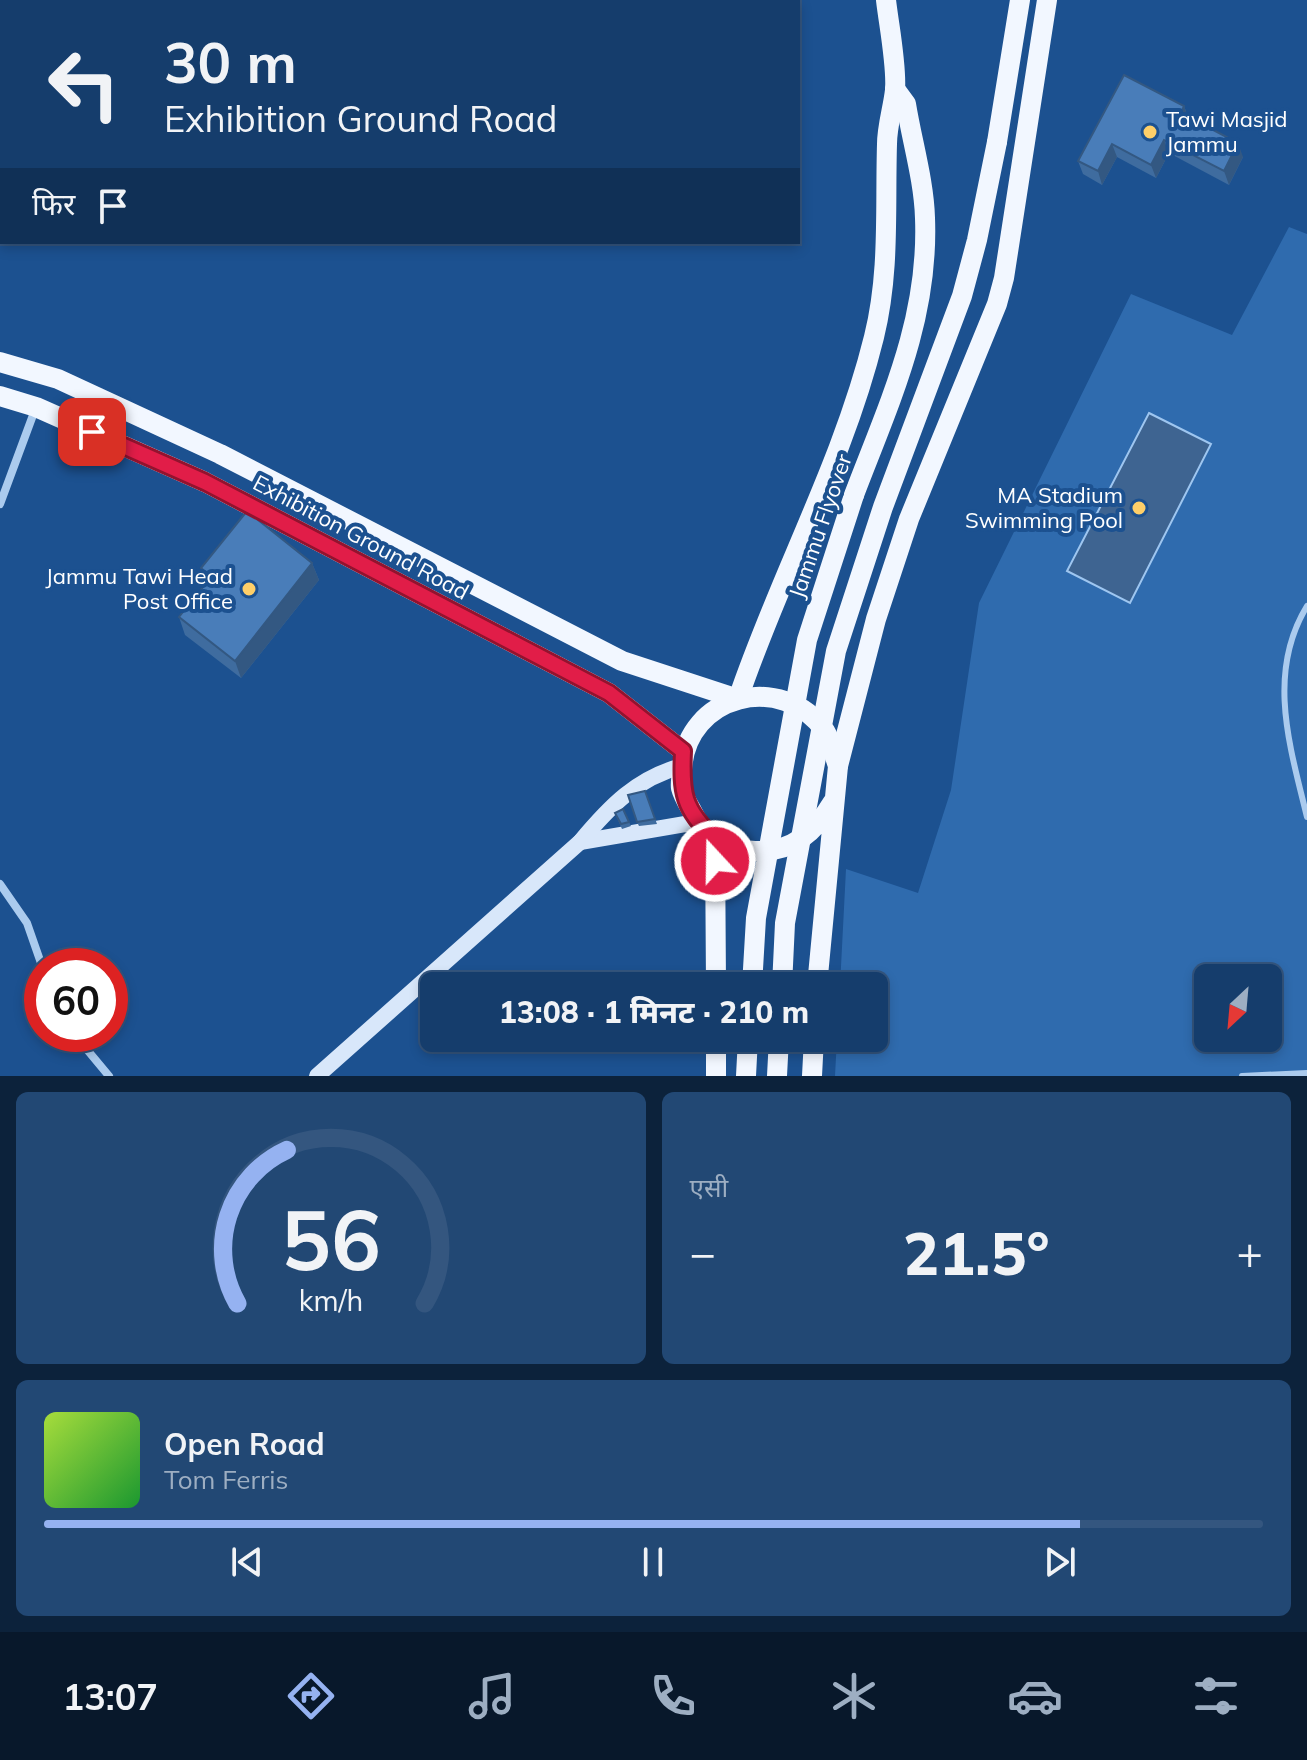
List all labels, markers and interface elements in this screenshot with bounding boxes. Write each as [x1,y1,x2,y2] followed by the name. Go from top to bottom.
[164,27,297,97] text: 30 m
[32,32,136,136] icon: left
[164,96,557,141] text: Exhibition Ground Road
[1166,105,1287,158] place label: Tawi Masjid Jammu
[1141,123,1159,141] marker: Tawi Masjid Jammu
[91,184,135,228] icon: arrive
[32,185,75,223] text: फिर
[58,398,126,466] pin
[70,410,114,454] icon: arrive
[782,450,858,602] street label: Jammu Flyover
[248,468,474,606] street label: Exhibition Ground Road
[965,481,1123,534] place label: MA Stadium Swimming Pool
[1130,499,1148,517] marker: MA Stadium Swimming Pool
[45,562,233,615] place label: Jammu Tawi Head Post Office
[240,580,258,598] marker: Jammu Tawi Head Post Office
[673,819,757,903] position arrow
[24,948,128,1052] speed limit sign: 60
[1194,964,1282,1052] north arrow
[1194,964,1282,1052] map controls
[499,993,809,1031] text: 13:08 · 1 मिनट · 210 m
[690,1171,728,1204] text: एसी
[281,1186,381,1291] text: 56
[903,1215,1050,1290] text: 21.5°
[690,1225,716,1280] text: −
[1237,1225,1263,1280] text: +
[298,1282,363,1318] text: km/h
[164,1425,325,1463] text: Open Road
[164,1463,288,1496] text: Tom Ferris
[225,1540,269,1584] icon: previous
[631,1540,675,1584] icon: pause
[1038,1540,1082,1584] icon: next
[283,1668,339,1724] icon: directions
[464,1668,520,1724] icon: music
[645,1668,701,1724] icon: phone
[826,1668,882,1724] icon: climate
[1007,1668,1063,1724] icon: car
[1188,1668,1244,1724] icon: filters
[63,1674,158,1719] text: 13:07

